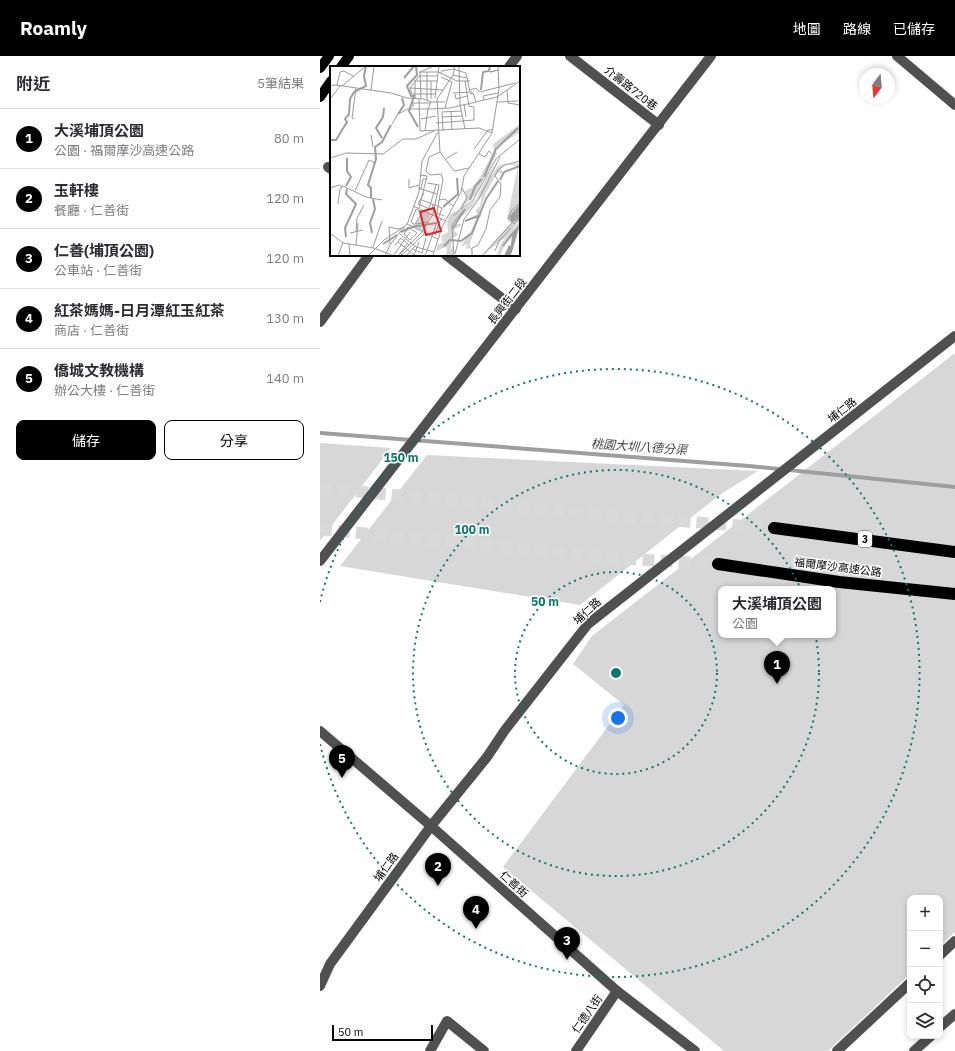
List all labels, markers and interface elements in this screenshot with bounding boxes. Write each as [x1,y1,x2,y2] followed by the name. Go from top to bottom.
[20,16,87,40] text: Roamly
[793,20,821,38] text: 地圖
[843,20,871,38] text: 路線
[893,20,935,38] text: 已儲存
[602,63,660,113] street label: 介壽路720巷
[330,66,520,256] inset map
[859,68,895,104] north arrow
[16,73,50,95] text: 附近
[257,75,304,92] text: 5筆結果
[54,121,144,140] text: 大溪埔頂公園
[25,130,33,147] text: 1
[274,130,304,147] text: 80 m
[54,142,194,159] text: 公園 · 福爾摩沙高速公路
[54,181,99,200] text: 玉軒樓
[25,190,33,207] text: 2
[266,190,304,207] text: 120 m
[54,202,129,219] text: 餐廳 · 仁善街
[54,241,154,260] text: 仁善(埔頂公園)
[25,250,33,267] text: 3
[266,250,304,267] text: 120 m
[54,262,142,279] text: 公車站 · 仁善街
[485,275,529,327] street label: 長興街二段
[54,301,225,320] text: 紅茶媽媽-日月潭紅玉紅茶
[25,310,33,327] text: 4
[266,310,304,327] text: 130 m
[54,322,129,339] text: 商店 · 仁善街
[54,361,144,380] text: 僑城文教機構
[25,370,33,387] text: 5
[266,370,304,387] text: 140 m
[54,382,155,399] text: 辦公大樓 · 仁善街
[825,394,859,426] street label: 埔仁路
[16,420,156,460] button: 儲存
[164,420,304,460] button: 分享
[591,436,689,457] water label: 桃園大圳八德分渠
[383,450,419,465] text: 150 m
[454,522,490,537] text: 100 m
[858,531,872,547] road number: 3
[793,555,883,579] street label: 福爾摩沙高速公路
[718,586,836,638] popup
[531,594,559,609] text: 50 m
[732,594,822,613] text: 大溪埔頂公園
[570,595,604,627] street label: 埔仁路
[732,615,758,632] text: 公園
[764,651,790,684] pin: 1
[609,666,623,680] centre of rings
[608,708,628,728] your location
[329,745,355,778] pin: 5
[371,850,401,884] street label: 埔仁路
[425,853,451,886] pin: 2
[497,868,531,900] street label: 仁善街
[907,895,943,1039] map controls
[907,895,943,931] button: +
[463,896,489,929] pin: 4
[554,927,580,960] pin: 3
[907,931,943,967] button: −
[907,967,943,1003] button: locate
[569,992,605,1036] street label: 仁德八街
[907,1003,943,1039] button: layers
[332,1023,433,1042] scale bar
[338,1025,363,1039] text: 50 m

